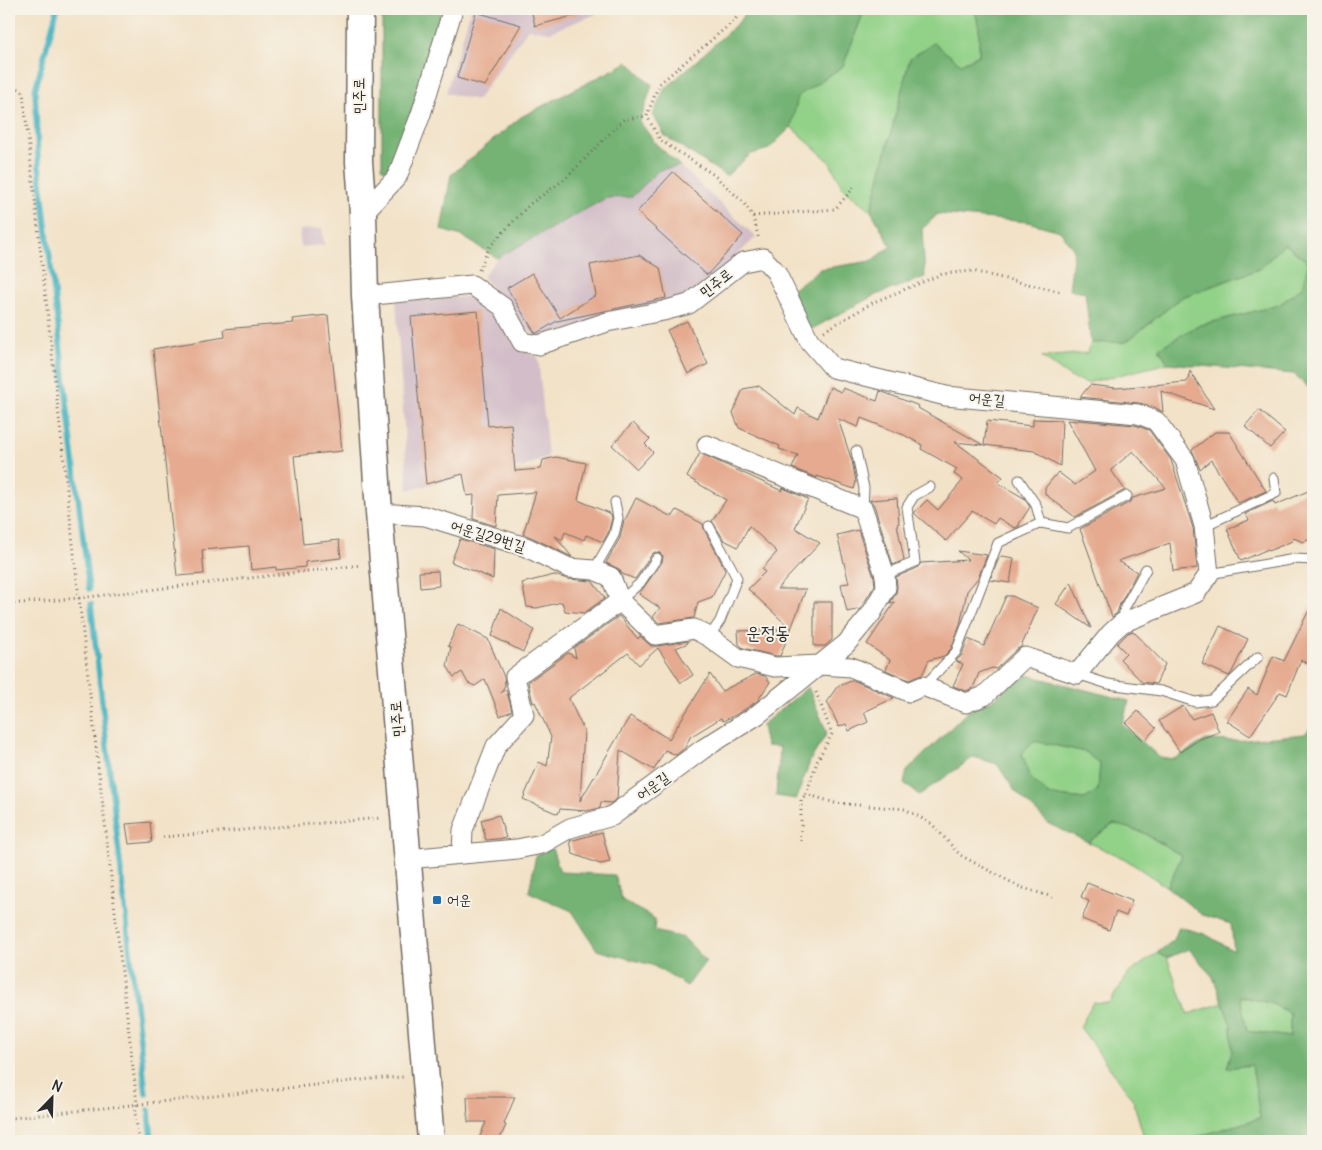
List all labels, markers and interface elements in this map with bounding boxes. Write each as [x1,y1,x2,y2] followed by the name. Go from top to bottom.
[349,78,368,114] street label: 민주로
[696,264,736,301] street label: 민주로
[968,387,1006,410] street label: 어운길
[448,515,528,556] street label: 어운길29번길
[746,621,790,644] district label: 운정동
[385,700,408,738] street label: 민주로
[632,767,673,804] street label: 어운길
[447,890,471,909] place label: 어운
[431,894,443,906] marker: 어운
[28,1072,78,1122] north arrow
[49,1076,65,1096] text: N

